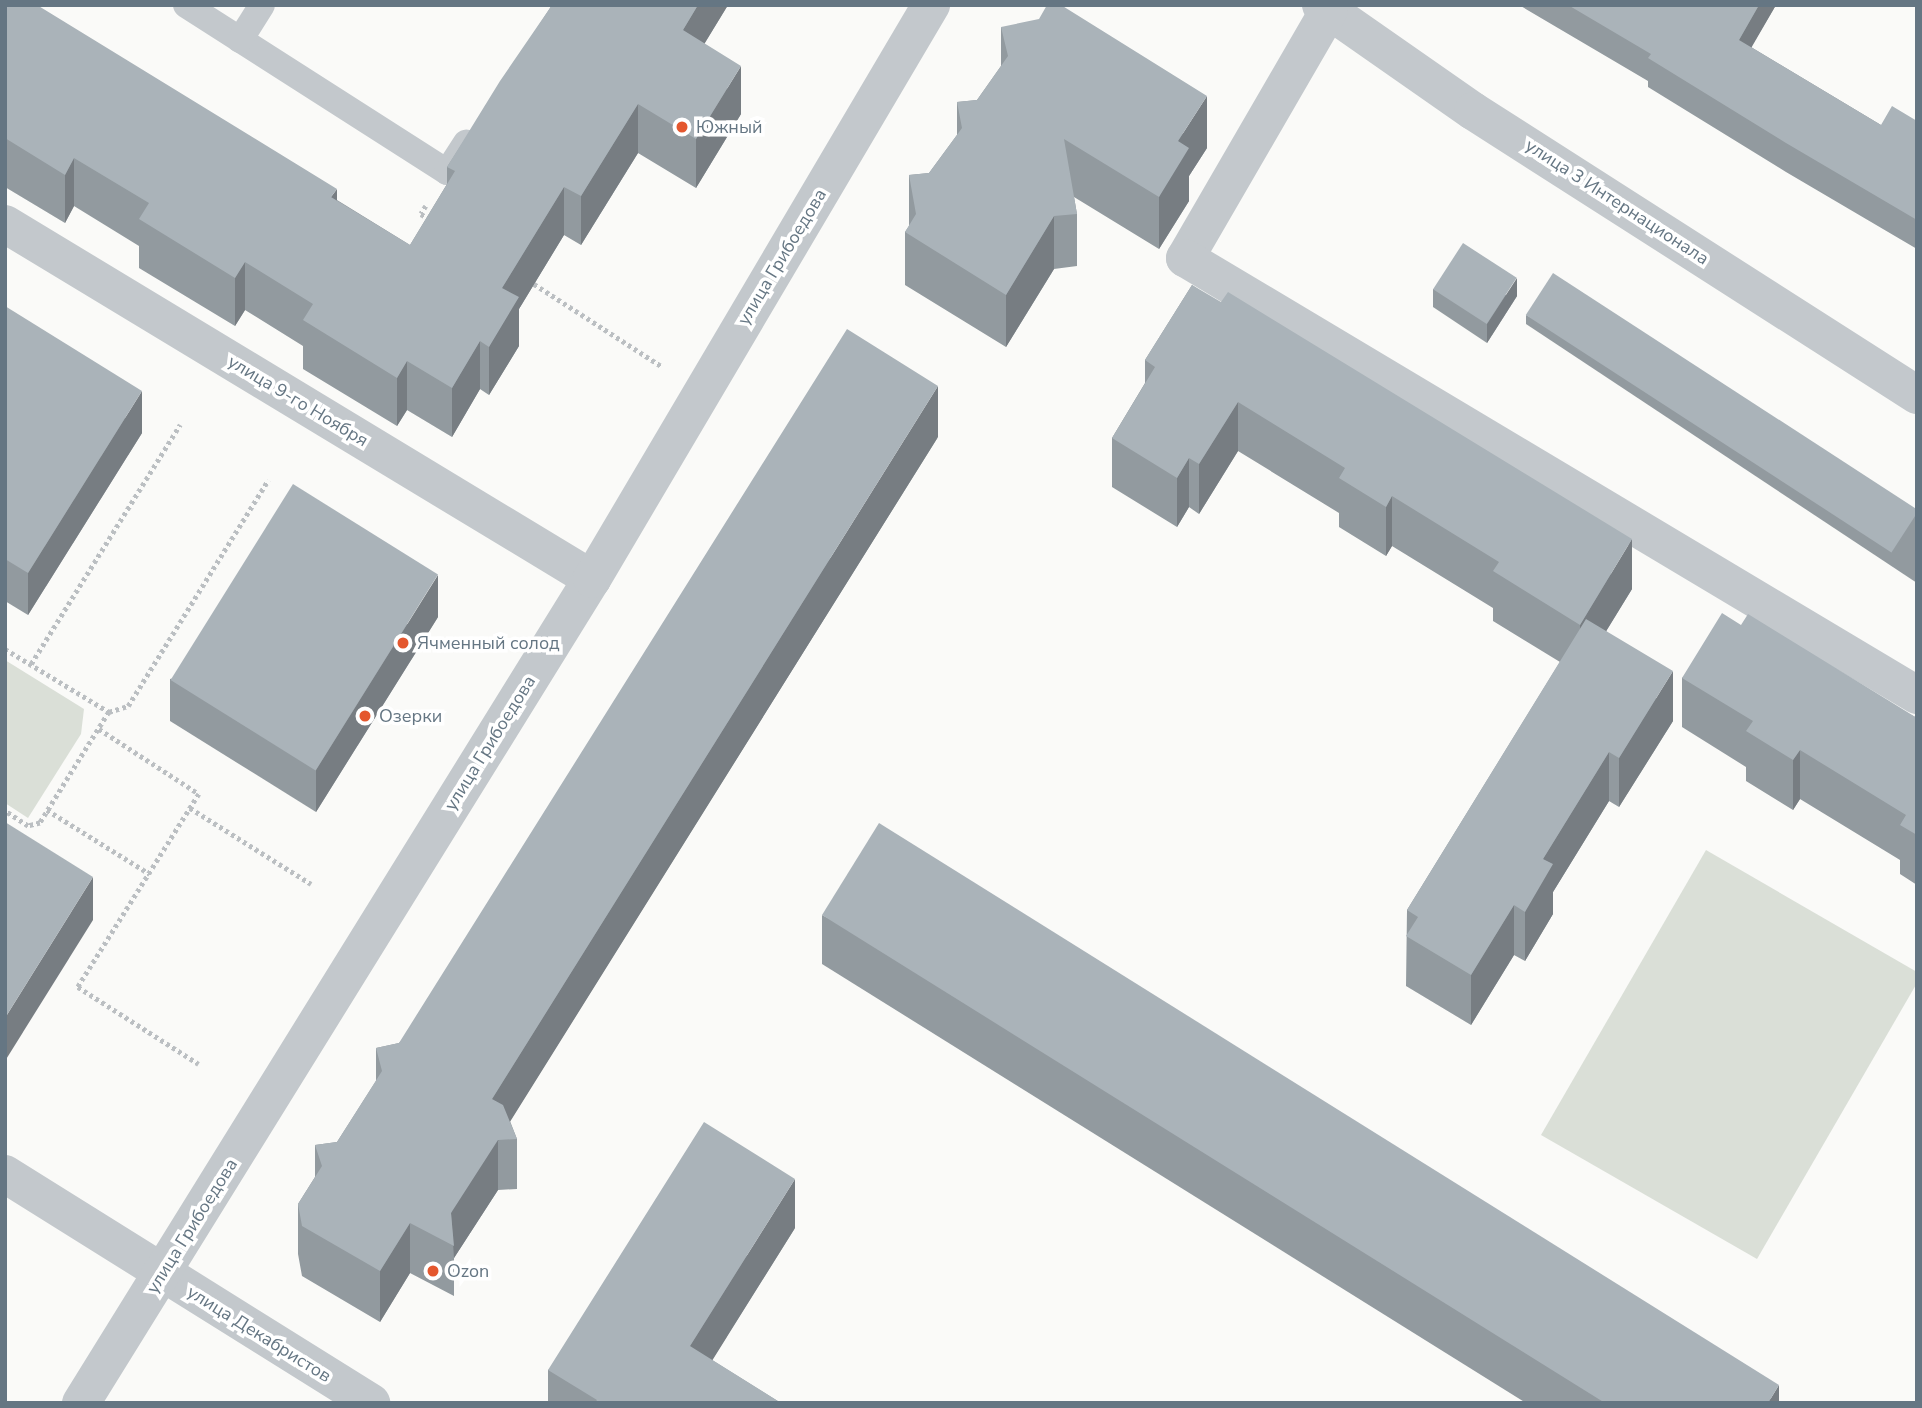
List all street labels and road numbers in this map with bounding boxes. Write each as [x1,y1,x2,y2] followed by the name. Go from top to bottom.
[1521,135,1713,269] street label: улица 3 Интернационала
[733,185,831,329] street label: улица Грибоедова
[224,351,372,451] street label: улица 9-го Ноября
[440,672,540,814] street label: улица Грибоедова
[142,1155,242,1297] street label: улица Грибоедова
[183,1281,335,1387] street label: улица Декабристов

